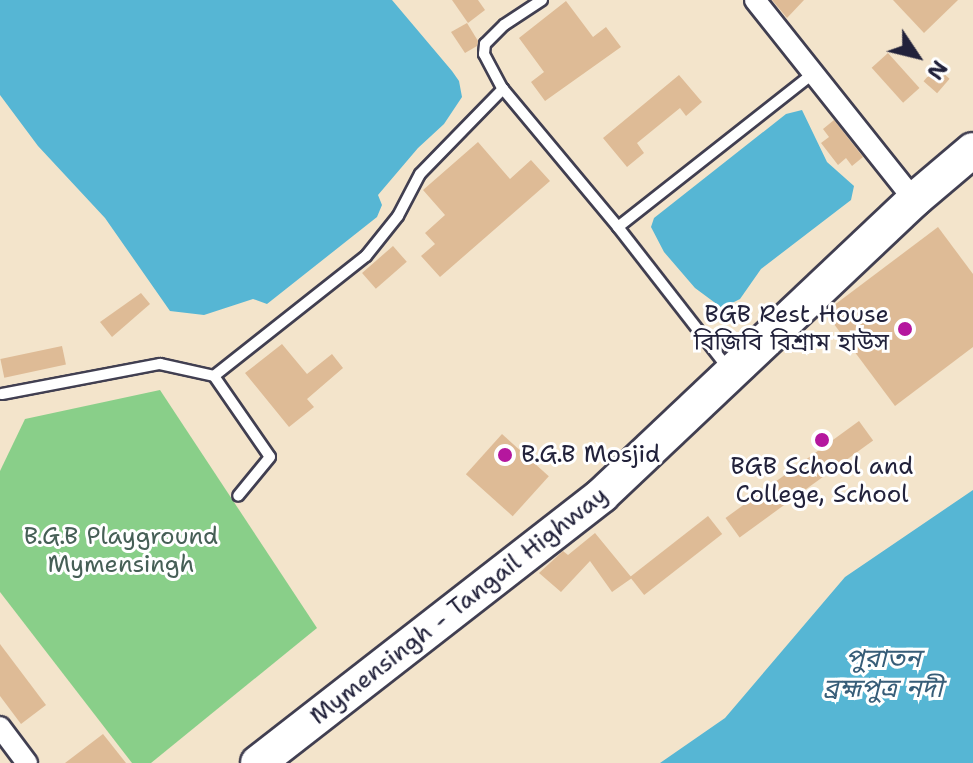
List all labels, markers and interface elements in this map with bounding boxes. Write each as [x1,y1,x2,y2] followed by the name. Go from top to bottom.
[877,16,957,96] north arrow
[920,55,954,86] text: N
[694,301,889,357] place label: BGB Rest House বিজিবি বিশ্রাম হাউস
[896,320,914,338] marker: BGB Rest House বিজিবি বিশ্রাম হাউস
[813,431,831,449] marker: BGB School and College, School
[521,441,660,469] place label: B.G.B Mosjid
[496,446,514,464] marker: B.G.B Mosjid
[730,453,914,509] place label: BGB School and College, School
[305,481,613,731] street label: Mymensingh - Tangail Highway
[24,523,218,579] park label: B.G.B Playground Mymensingh
[823,642,943,704] water label: পুরাতন ব্রহ্মপুত্র নদী

